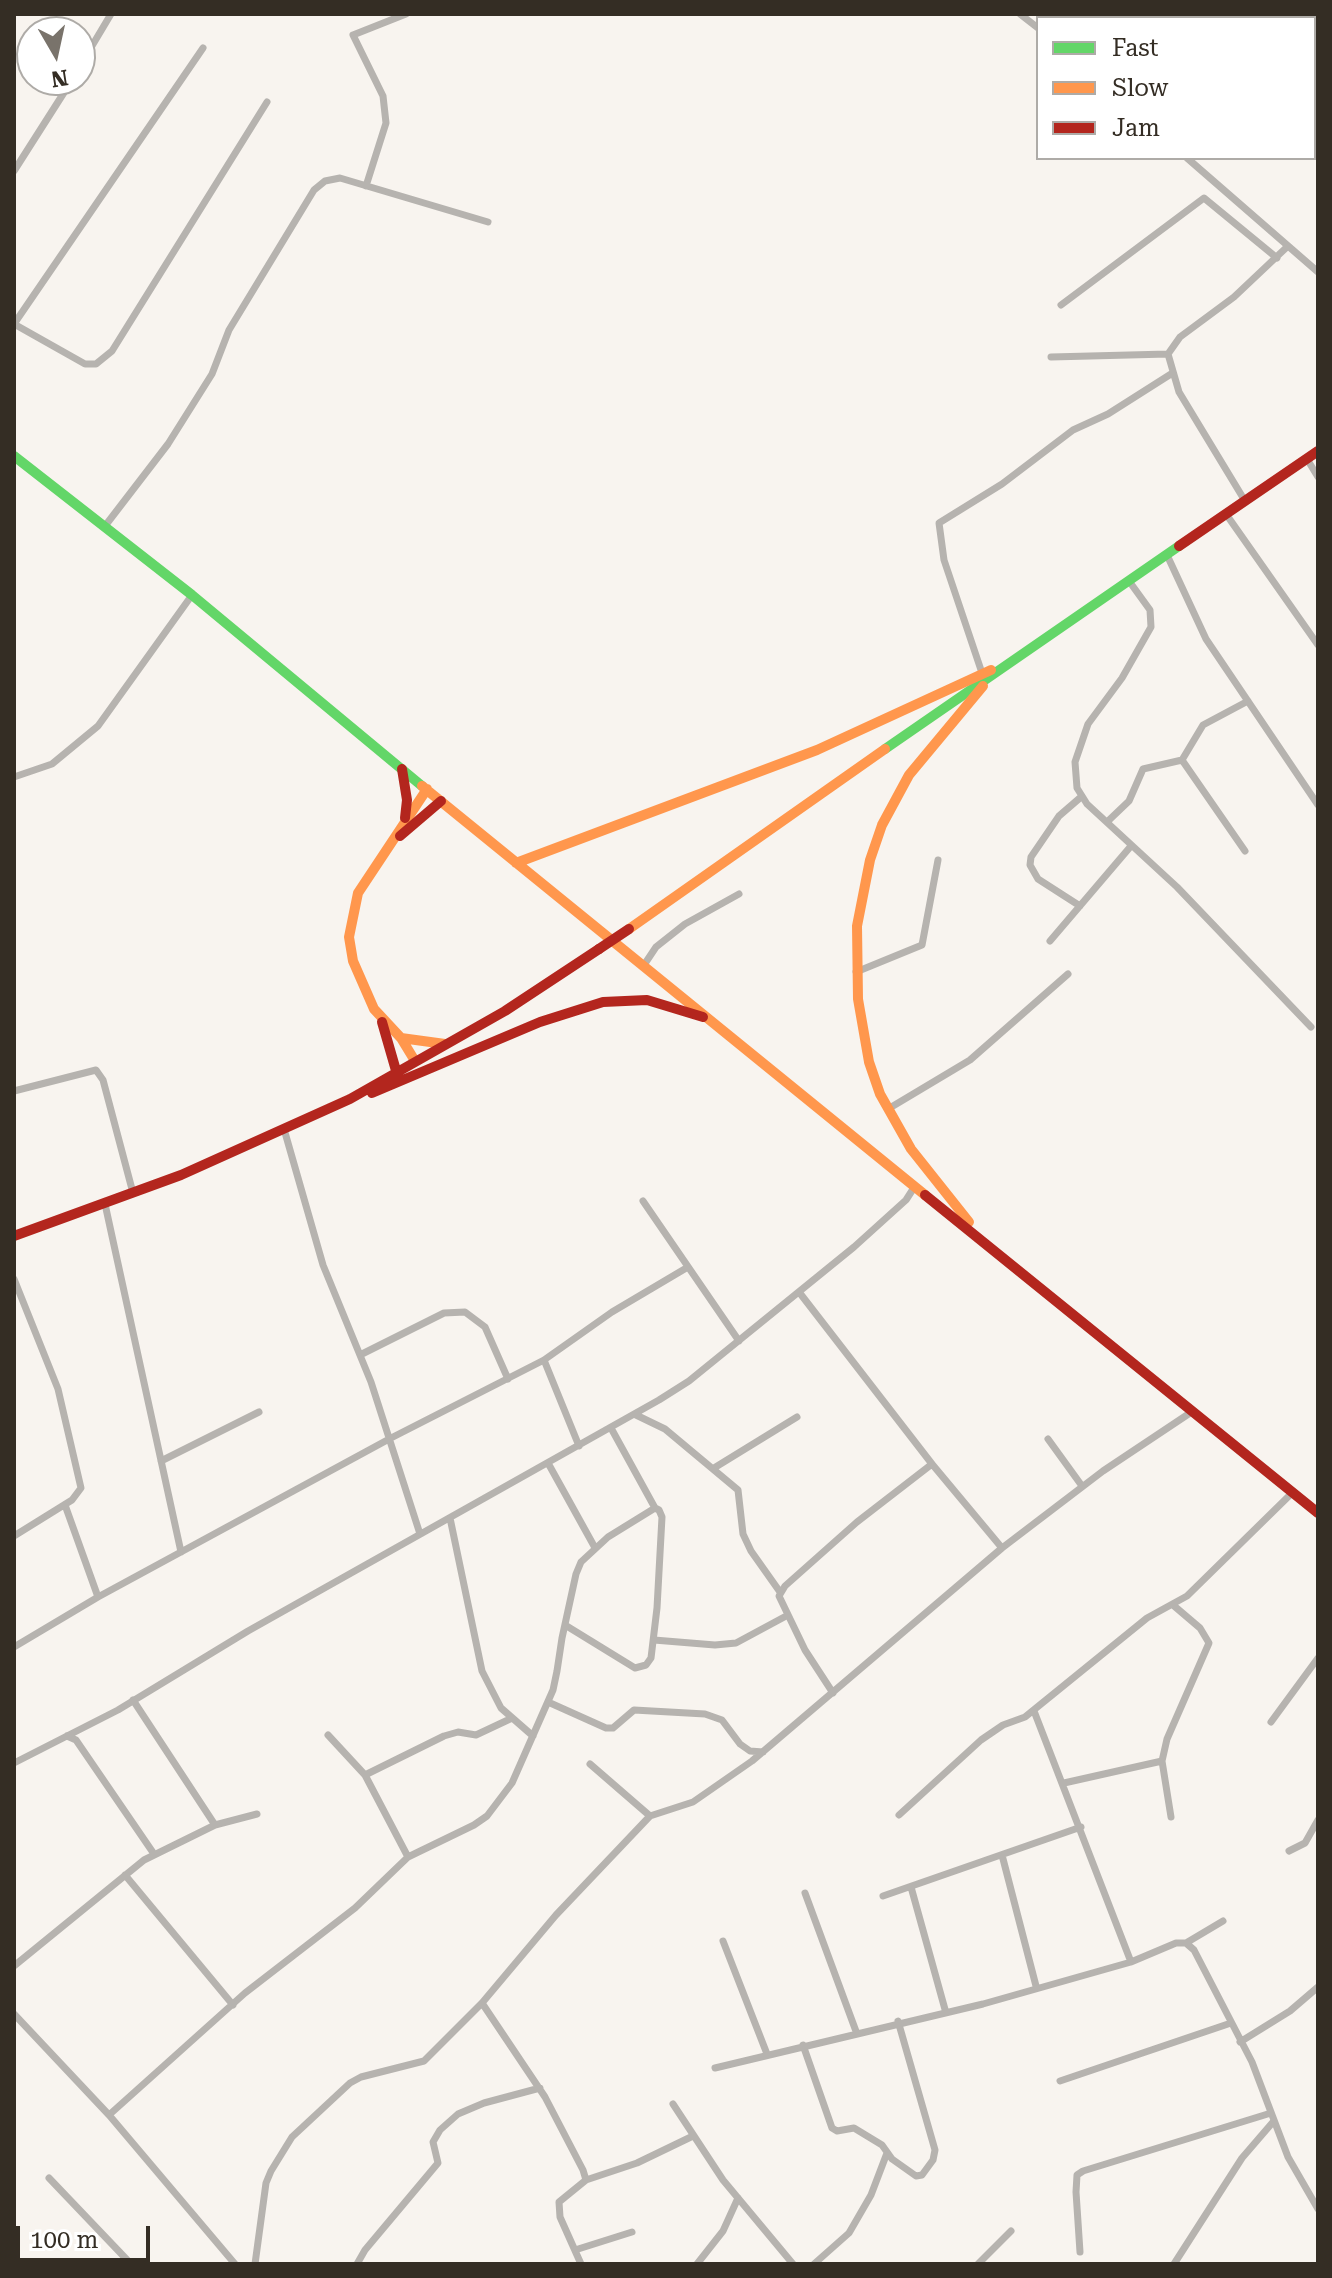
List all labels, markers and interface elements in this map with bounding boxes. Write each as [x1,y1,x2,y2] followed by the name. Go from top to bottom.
[16,16,96,96] north arrow
[1036,16,1316,160] legend
[1112,34,1159,62] text: Fast
[49,65,70,92] text: N
[1112,74,1168,102] text: Slow
[1112,114,1160,142] text: Jam
[20,2210,154,2260] scale bar
[30,2226,98,2254] text: 100 m

